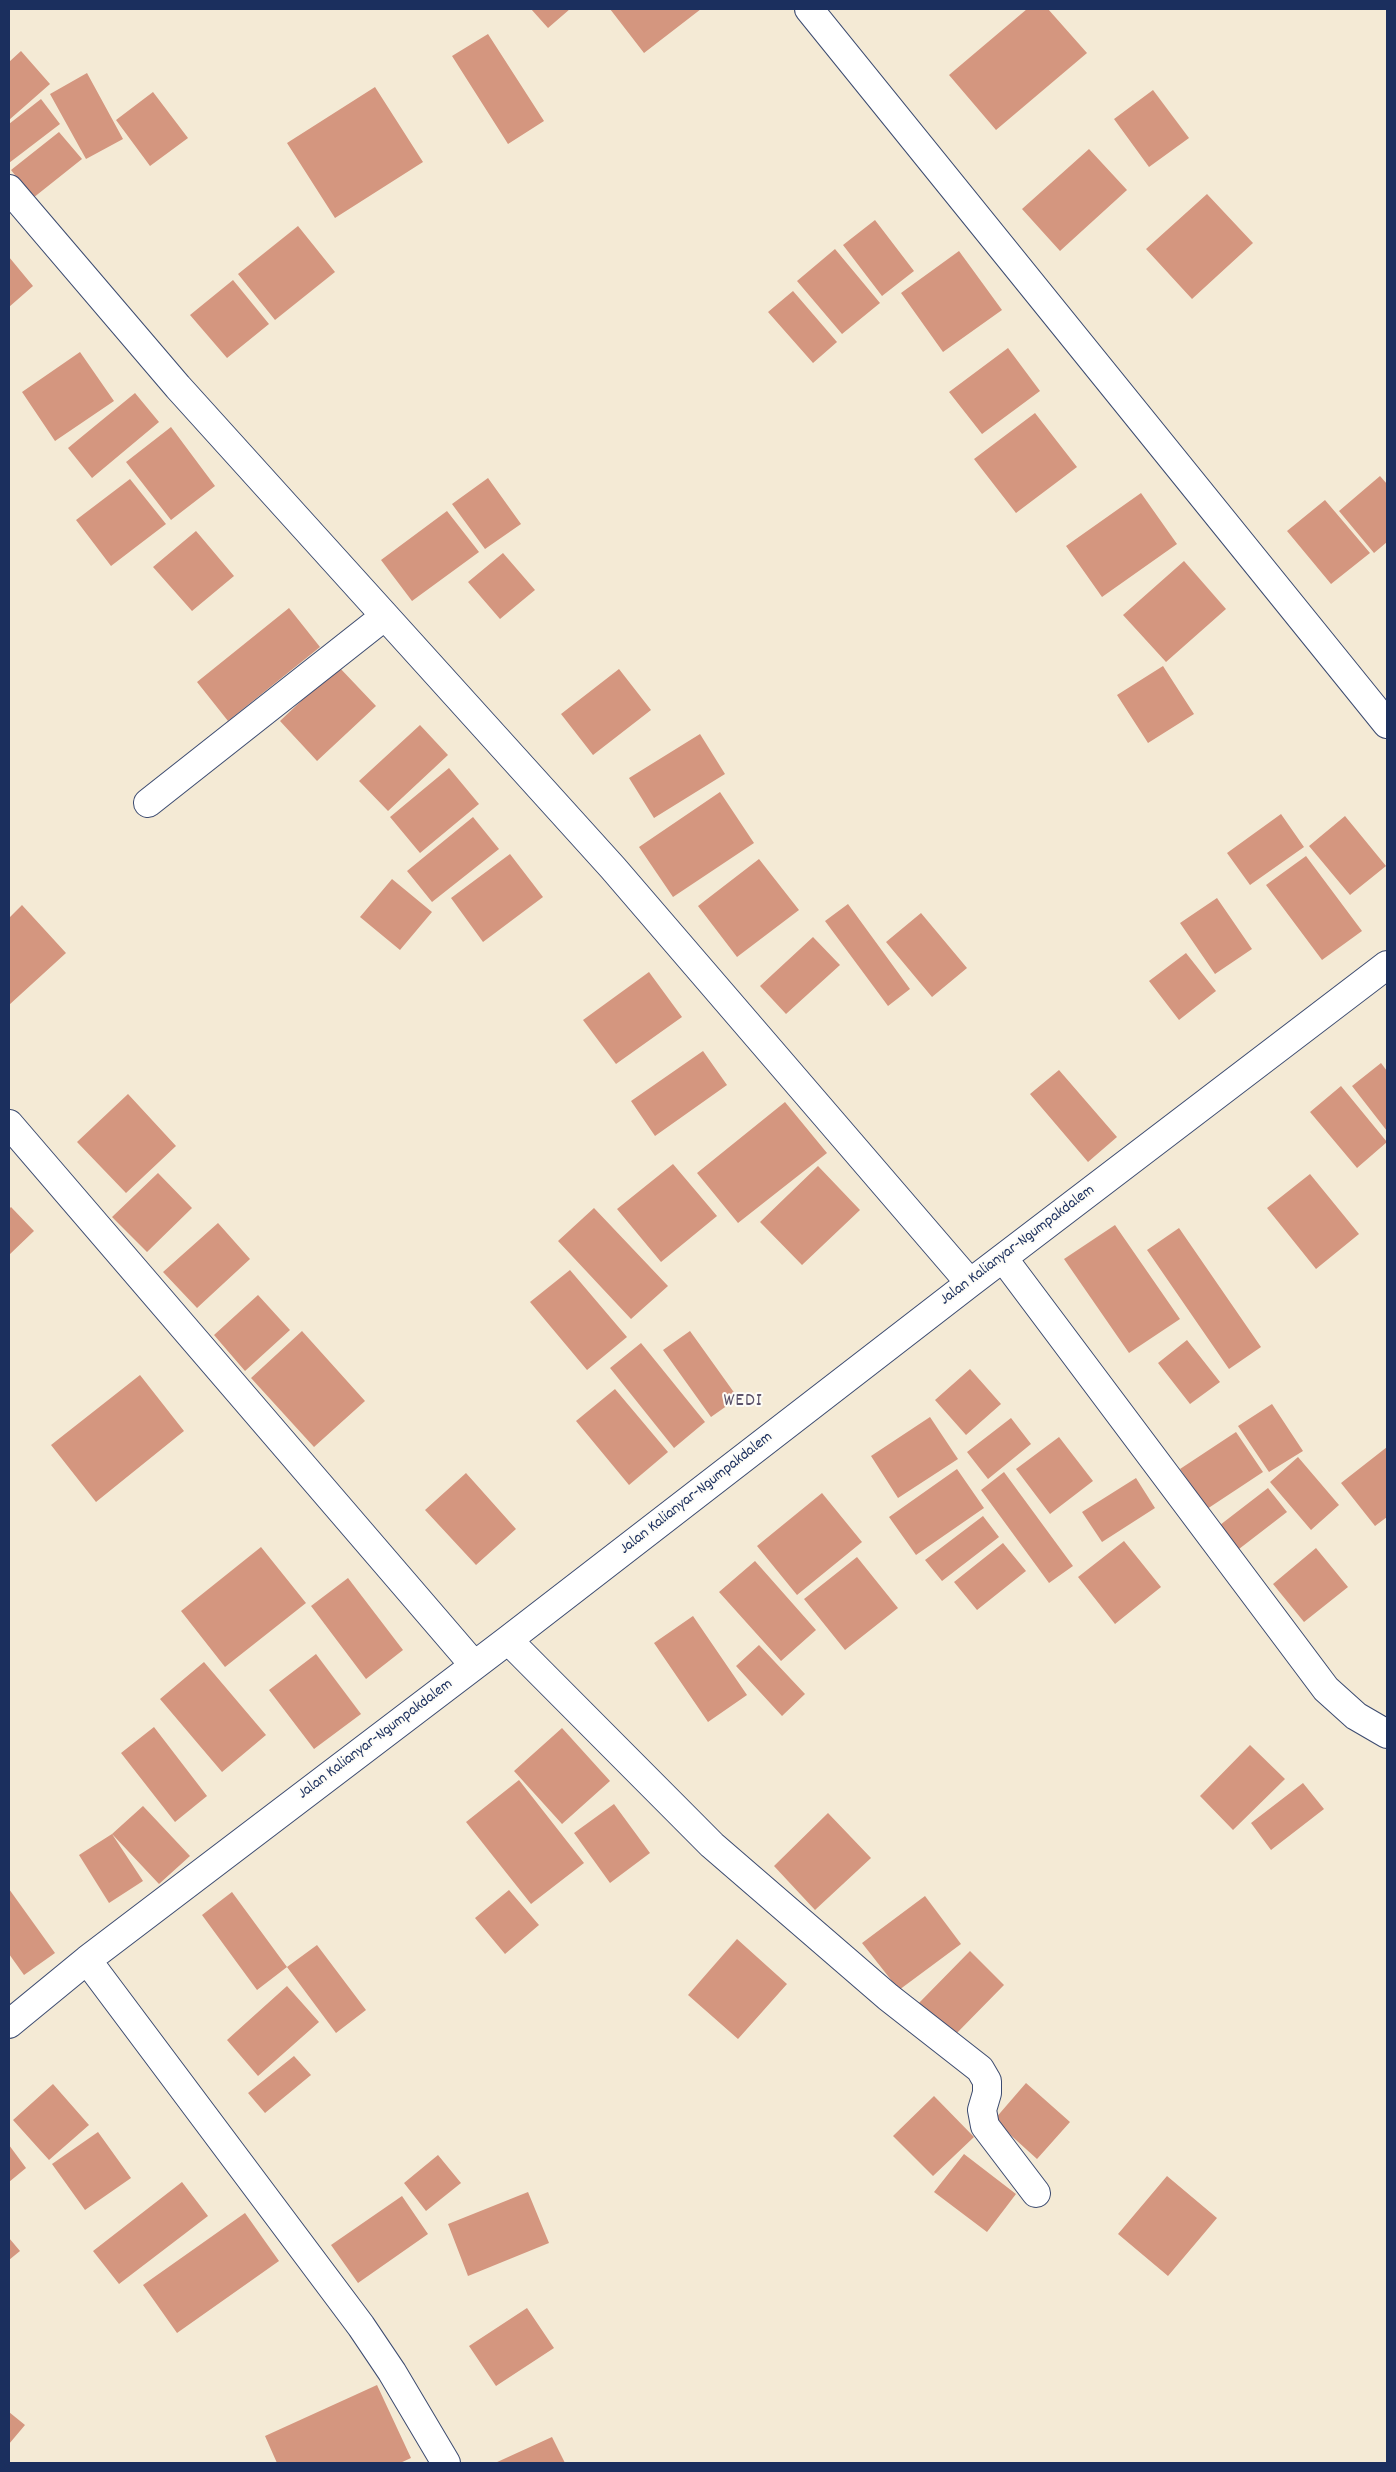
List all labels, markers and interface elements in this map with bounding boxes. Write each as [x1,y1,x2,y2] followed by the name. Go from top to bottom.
[937,1182,1099,1310] street label: Jalan Kalianyar-Ngumpakdalem
[723,1391,763,1413] district label: WEDI
[617,1428,777,1560] street label: Jalan Kalianyar-Ngumpakdalem
[295,1676,457,1804] street label: Jalan Kalianyar-Ngumpakdalem

